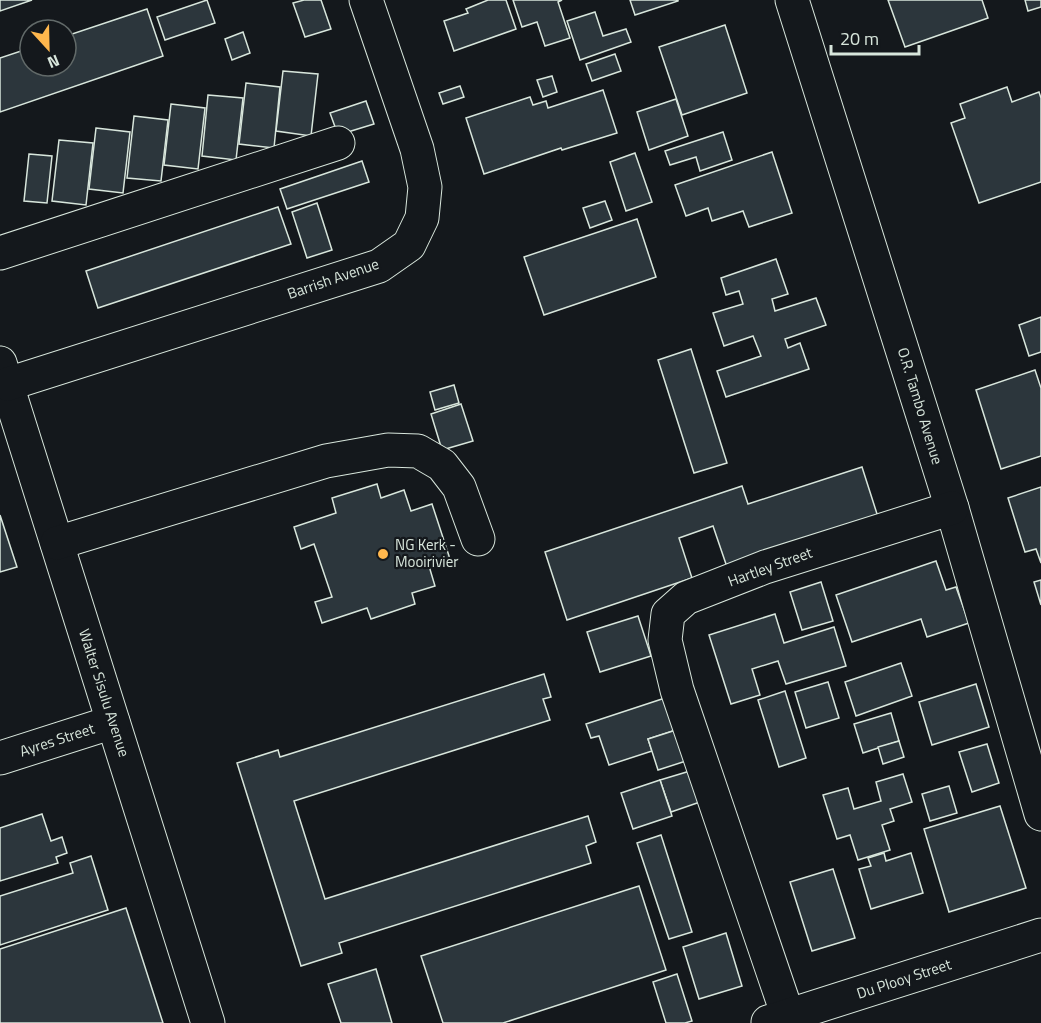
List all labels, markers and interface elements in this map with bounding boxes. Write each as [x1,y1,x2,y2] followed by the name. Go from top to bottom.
[18,18,78,78] north arrow
[831,18,920,56] scale bar
[840,25,879,52] text: 20 m
[44,49,63,75] text: N
[284,252,382,305] street label: Barrish Avenue
[892,344,949,467] street label: O.R. Tambo Avenue
[395,533,458,573] place label: NG Kerk - Mooirivier
[724,540,816,592] street label: Hartley Street
[376,547,390,561] marker: NG Kerk - Mooirivier
[73,626,136,760] street label: Walter Sisulu Avenue
[16,716,98,762] street label: Ayres Street
[854,952,955,1005] street label: Du Plooy Street

